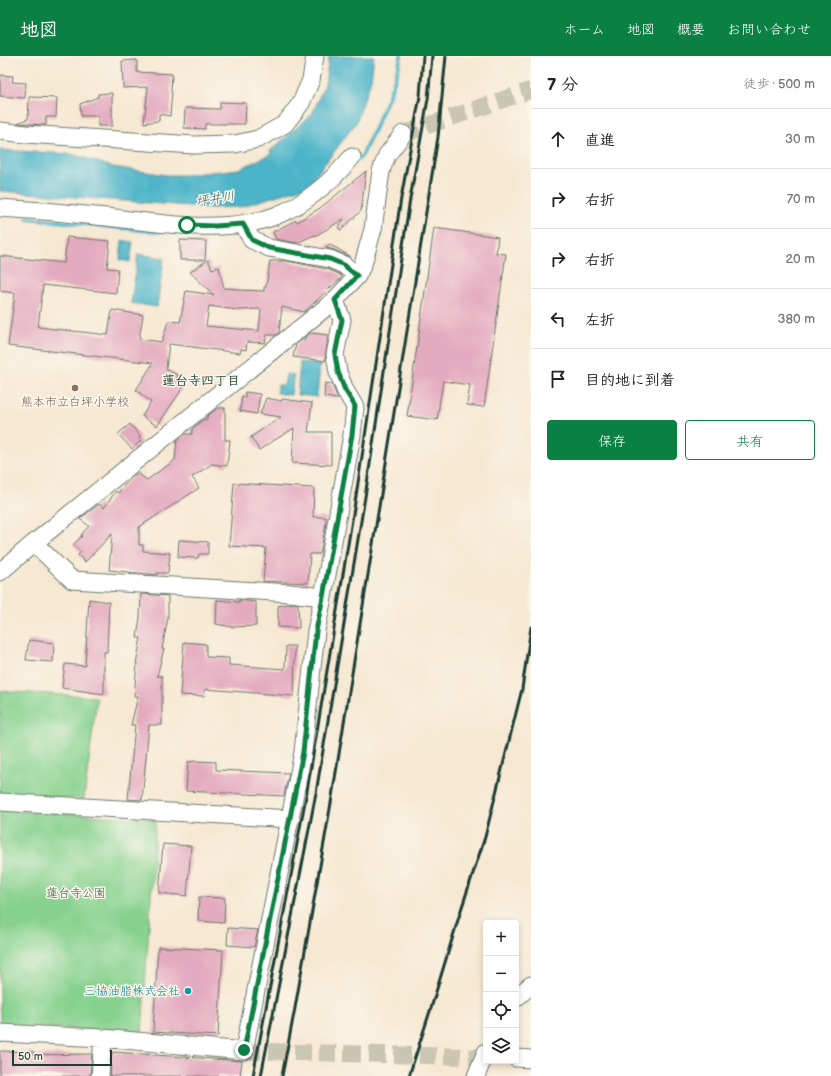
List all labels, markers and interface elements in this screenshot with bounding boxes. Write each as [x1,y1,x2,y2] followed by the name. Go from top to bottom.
[20,19,58,42] text: 地図
[564,21,605,38] text: ホーム
[627,21,655,38] text: 地図
[677,21,705,38] text: 概要
[727,21,811,38] text: お問い合わせ
[547,75,578,95] text: 7 分
[744,76,815,92] text: 徒歩 · 500 m
[547,128,569,150] icon: ahead
[585,131,615,150] text: 直進
[785,131,815,147] text: 30 m
[195,188,236,210] water label: 坪井川
[547,188,569,210] icon: right
[585,191,615,210] text: 右折
[787,191,815,207] text: 70 m
[178,216,196,234] route start
[547,248,569,270] icon: right
[585,251,615,270] text: 右折
[785,251,815,267] text: 20 m
[547,308,569,330] icon: left
[585,311,615,330] text: 左折
[778,311,815,327] text: 380 m
[547,368,569,390] icon: arrive
[585,371,675,390] text: 目的地に到着
[162,373,240,389] district label: 蓮台寺四丁目
[70,383,80,393] marker: 熊本市立白坪小学校
[21,395,129,410] place label: 熊本市立白坪小学校
[547,420,677,460] button: 保存
[685,420,815,460] button: 共有
[46,886,106,901] park label: 蓮台寺公園
[483,920,519,1064] map controls
[483,920,519,956] button: +
[483,956,519,992] button: −
[84,984,180,999] place label: 三協油脂株式会社
[183,986,193,996] marker: 三協油脂株式会社
[483,992,519,1028] button: locate
[483,1028,519,1064] button: layers
[235,1041,253,1059] route end
[12,1048,112,1067] scale bar
[18,1050,43,1063] text: 50 m

